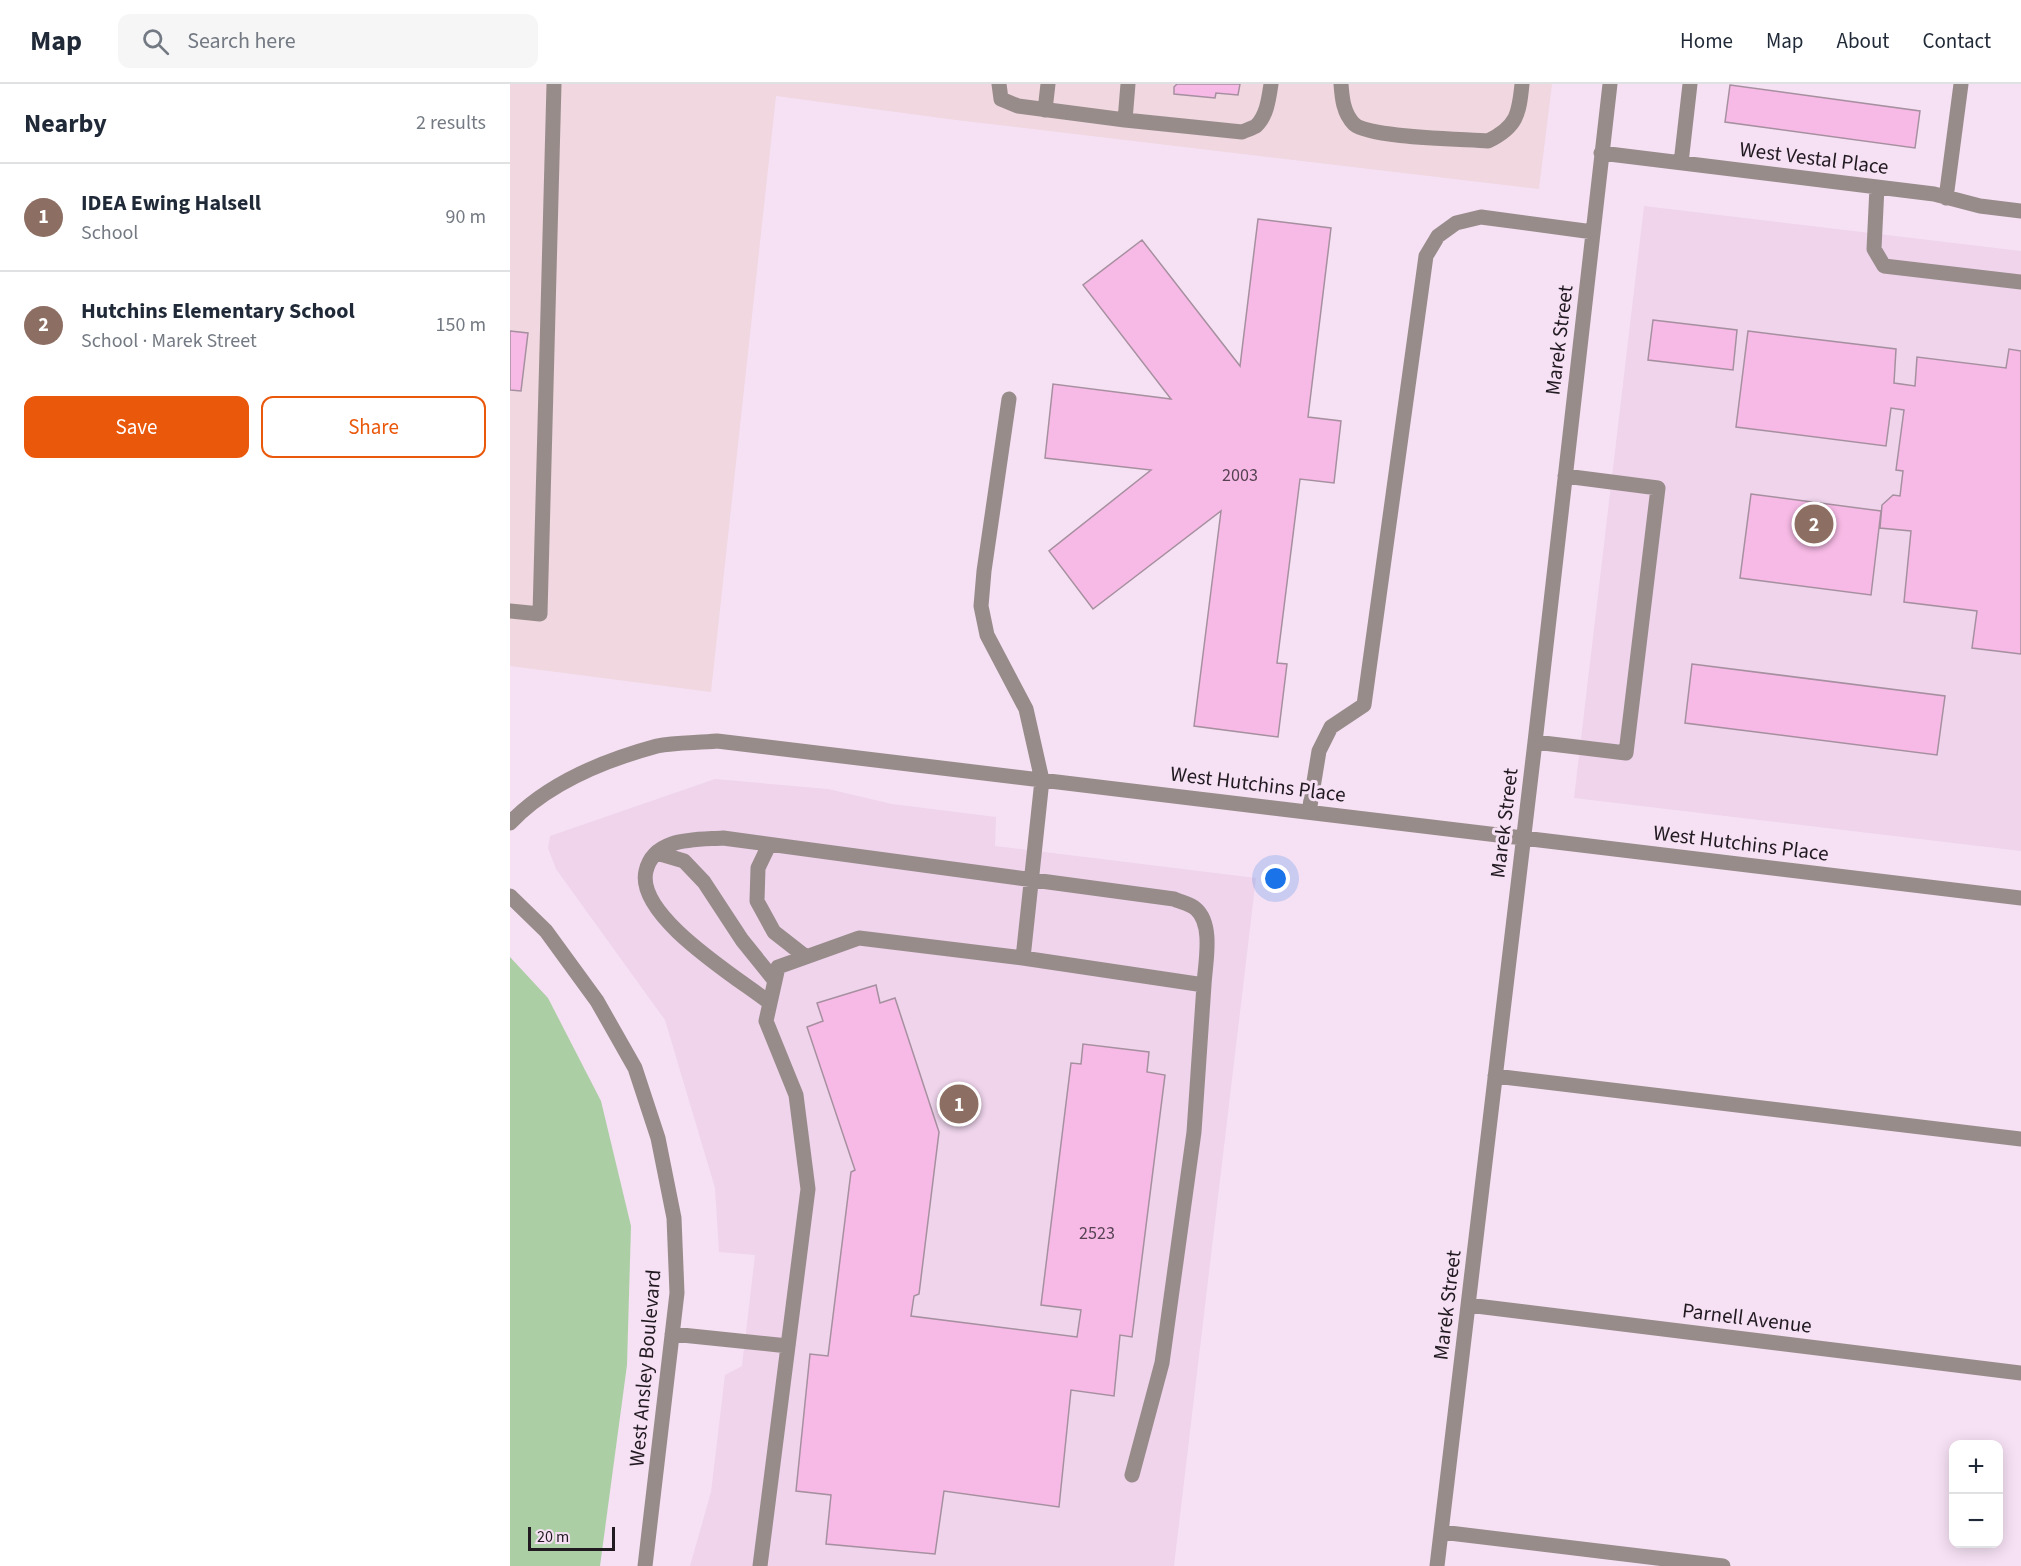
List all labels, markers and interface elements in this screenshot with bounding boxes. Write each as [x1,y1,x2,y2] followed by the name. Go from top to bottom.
[118,14,538,68] search box
[30,21,82,61] text: Map
[139,25,172,58] icon: search
[187,25,296,57] text: Search here
[1680,26,1733,56] text: Home
[1766,26,1804,56] text: Map
[1837,26,1889,56] text: About
[1922,26,1991,56] text: Contact
[24,105,107,142] text: Nearby
[416,109,486,137] text: 2 results
[1738,134,1890,182] street label: West Vestal Place
[81,187,261,219] text: IDEA Ewing Halsell
[38,203,49,231] text: 1
[446,203,486,231] text: 90 m
[81,219,138,247] text: School
[1537,283,1581,397] street label: Marek Street
[81,295,355,327] text: Hutchins Elementary School
[38,311,49,339] text: 2
[436,311,486,339] text: 150 m
[81,327,257,355] text: School · Marek Street
[24,396,249,458] button: Save
[261,396,486,458] button: Share
[1222,463,1258,488] house number: 2003
[1794,502,1834,546] pin: 2
[1169,758,1347,810] street label: West Hutchins Place
[1482,766,1526,880] street label: Marek Street
[1652,817,1830,869] street label: West Hutchins Place
[1261,864,1290,893] your location
[940,1082,978,1126] pin: 1
[1079,1221,1115,1246] house number: 2523
[1425,1248,1469,1362] street label: Marek Street
[621,1268,669,1468] street label: West Ansley Boulevard
[1680,1295,1814,1341] street label: Parnell Avenue
[1949,1440,2003,1548] map controls
[1949,1440,2003,1494] button: +
[1949,1494,2003,1548] button: −
[528,1524,615,1552] scale bar
[537,1526,569,1548] text: 20 m

